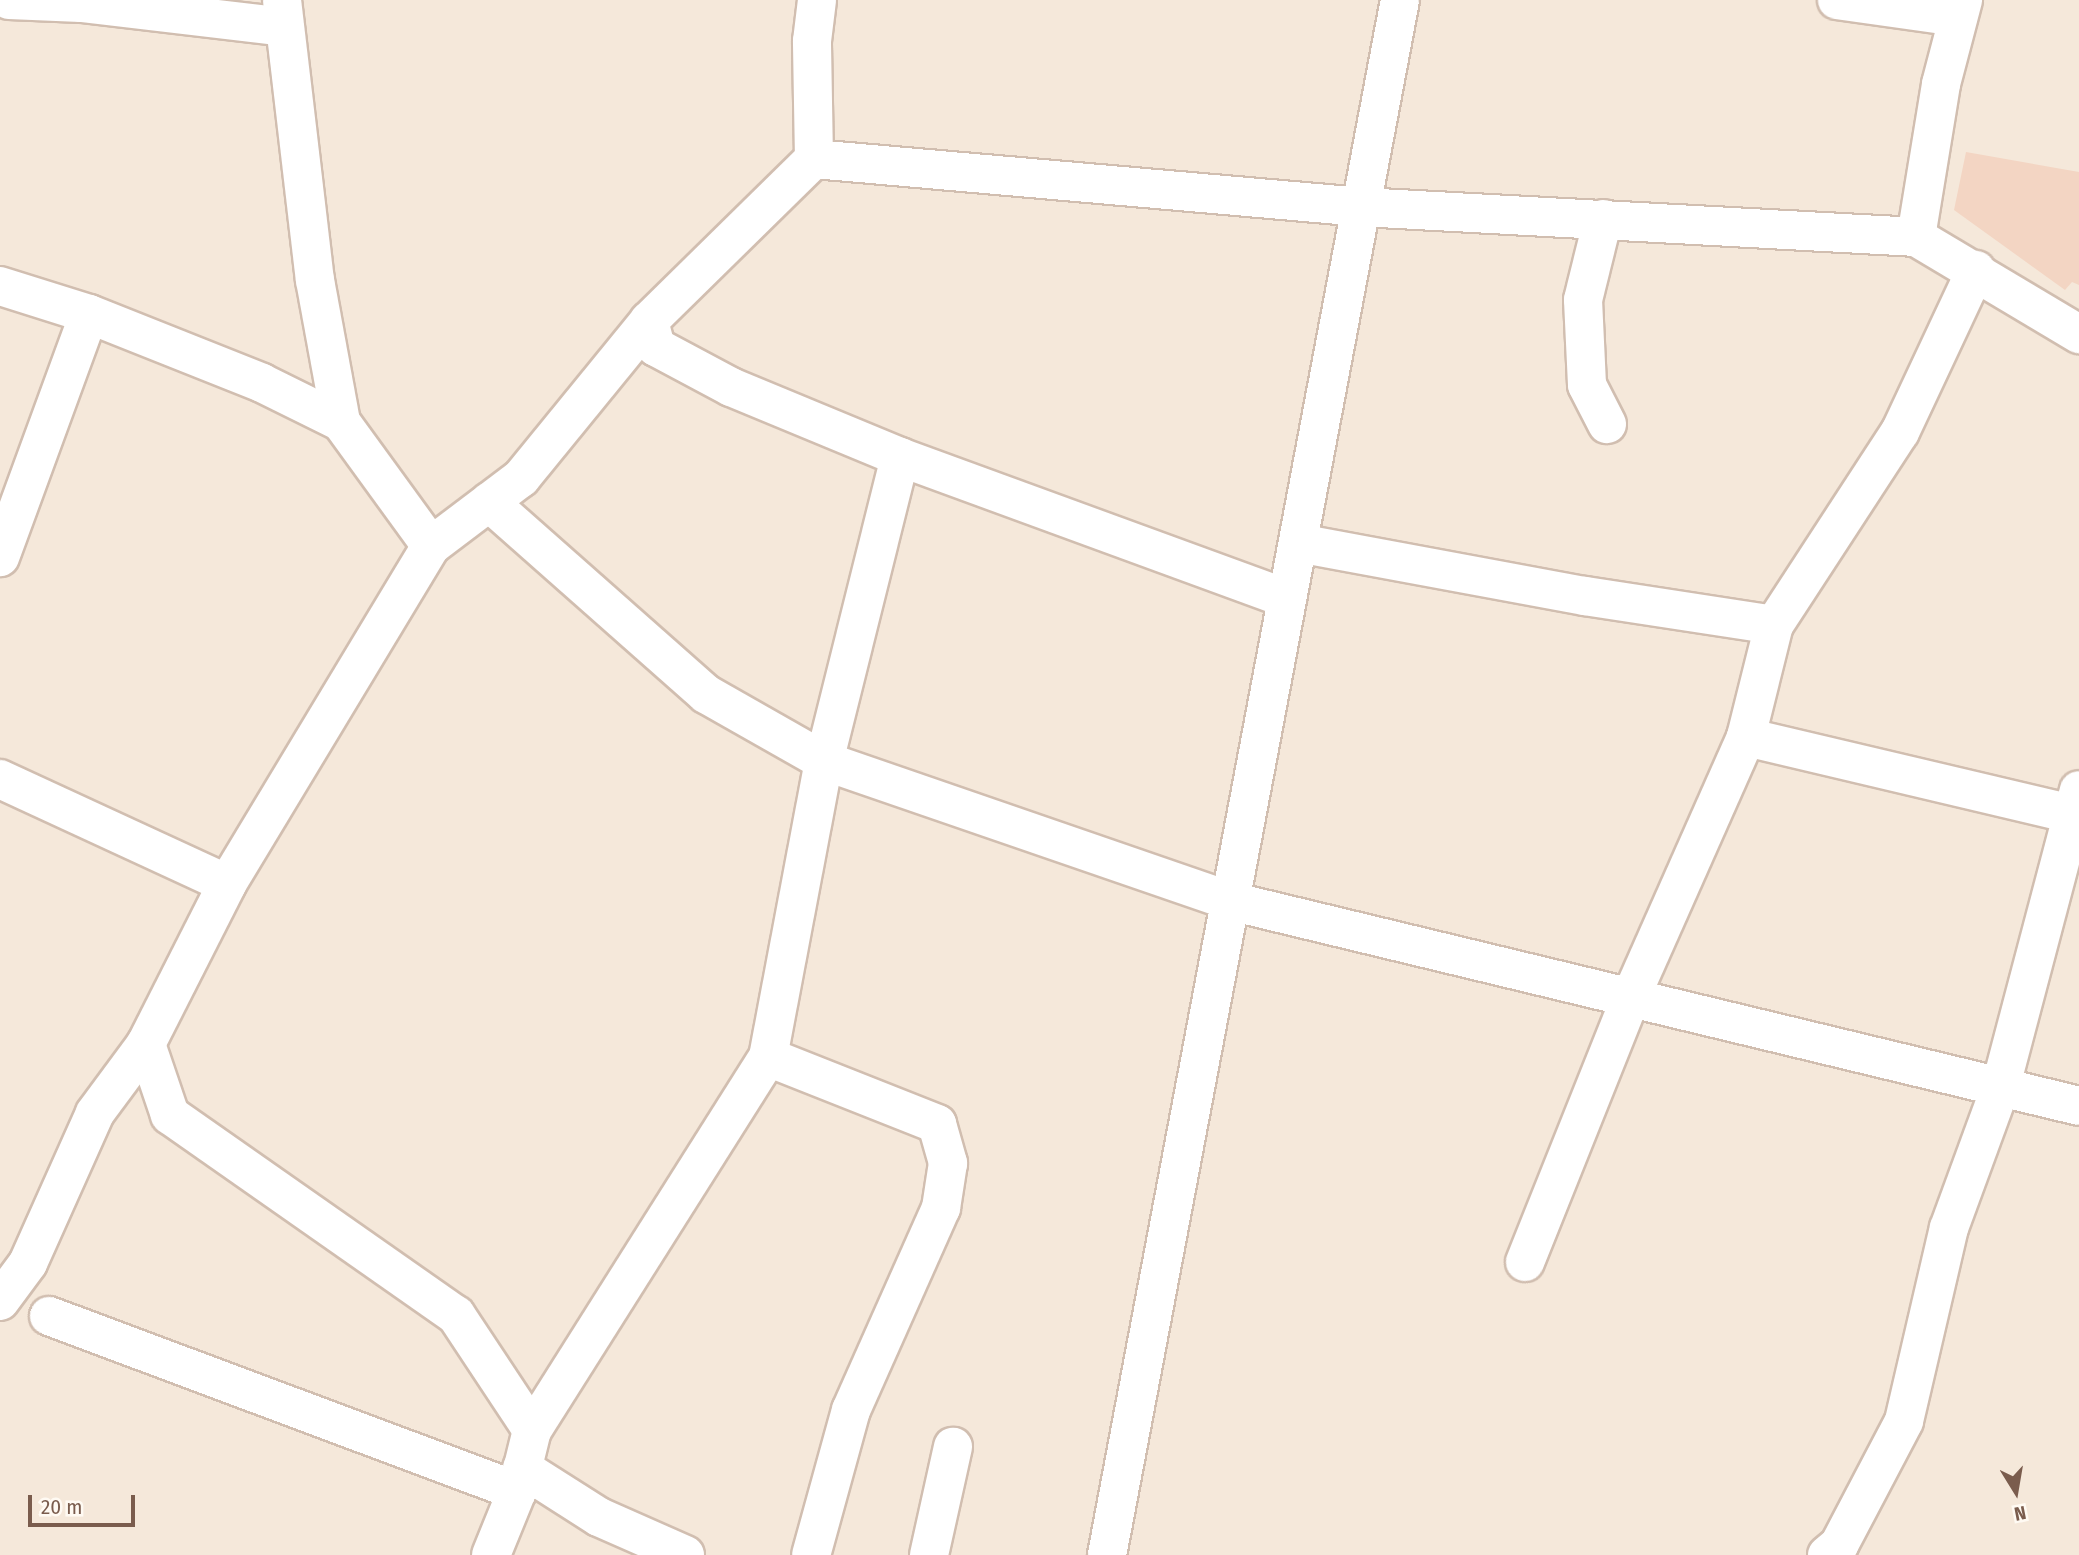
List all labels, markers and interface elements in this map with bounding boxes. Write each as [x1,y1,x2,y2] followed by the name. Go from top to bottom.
[1981,1457,2051,1527] north arrow
[32,1482,138,1526] scale bar
[41,1494,82,1520] text: 20 m
[2012,1501,2028,1525] text: N

